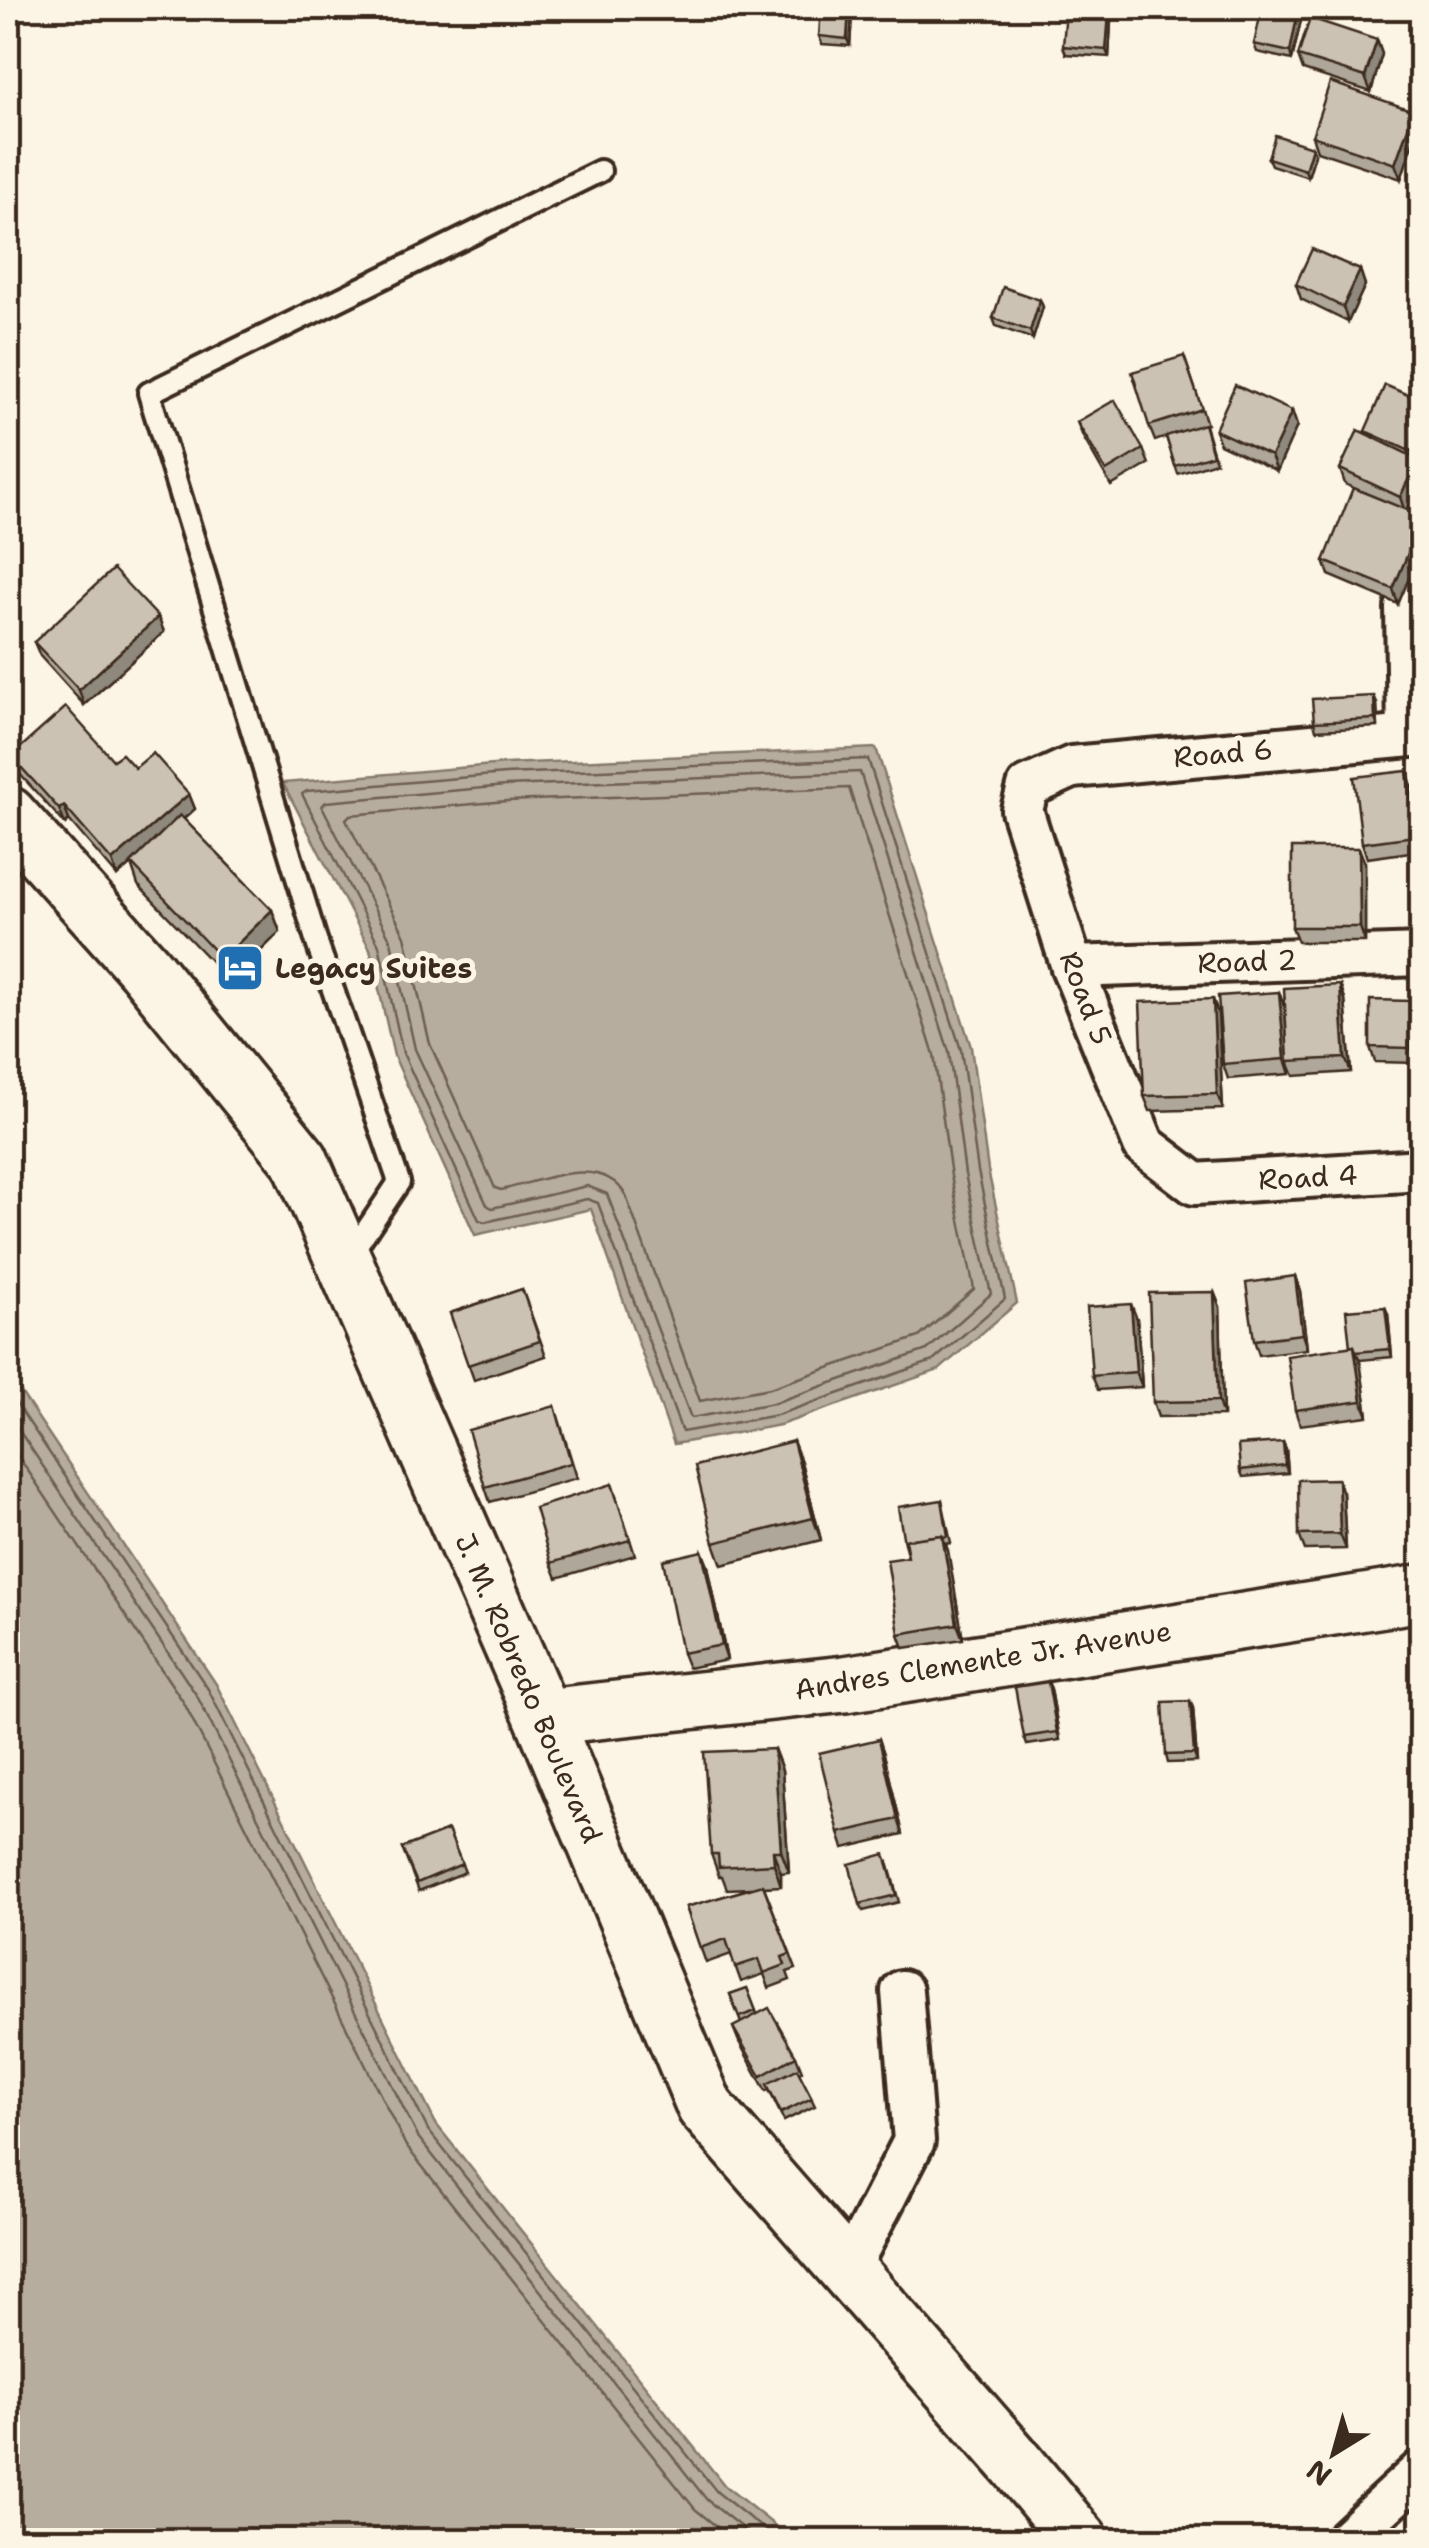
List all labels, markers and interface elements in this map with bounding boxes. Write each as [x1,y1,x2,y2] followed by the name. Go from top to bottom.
[1172,730,1274,776] street label: Road 6
[1197,940,1297,982] street label: Road 2
[214,942,266,994] hotel icon: Legacy Suites
[1051,946,1121,1050] street label: Road 5
[275,949,472,987] place label: Legacy Suites
[1257,1155,1359,1199] street label: Road 4
[446,1527,612,1849] street label: J. M. Robredo Boulevard
[792,1611,1174,1709] street label: Andres Clemente Jr. Avenue
[1284,2403,1384,2503] north arrow
[1299,2451,1339,2495] text: N

